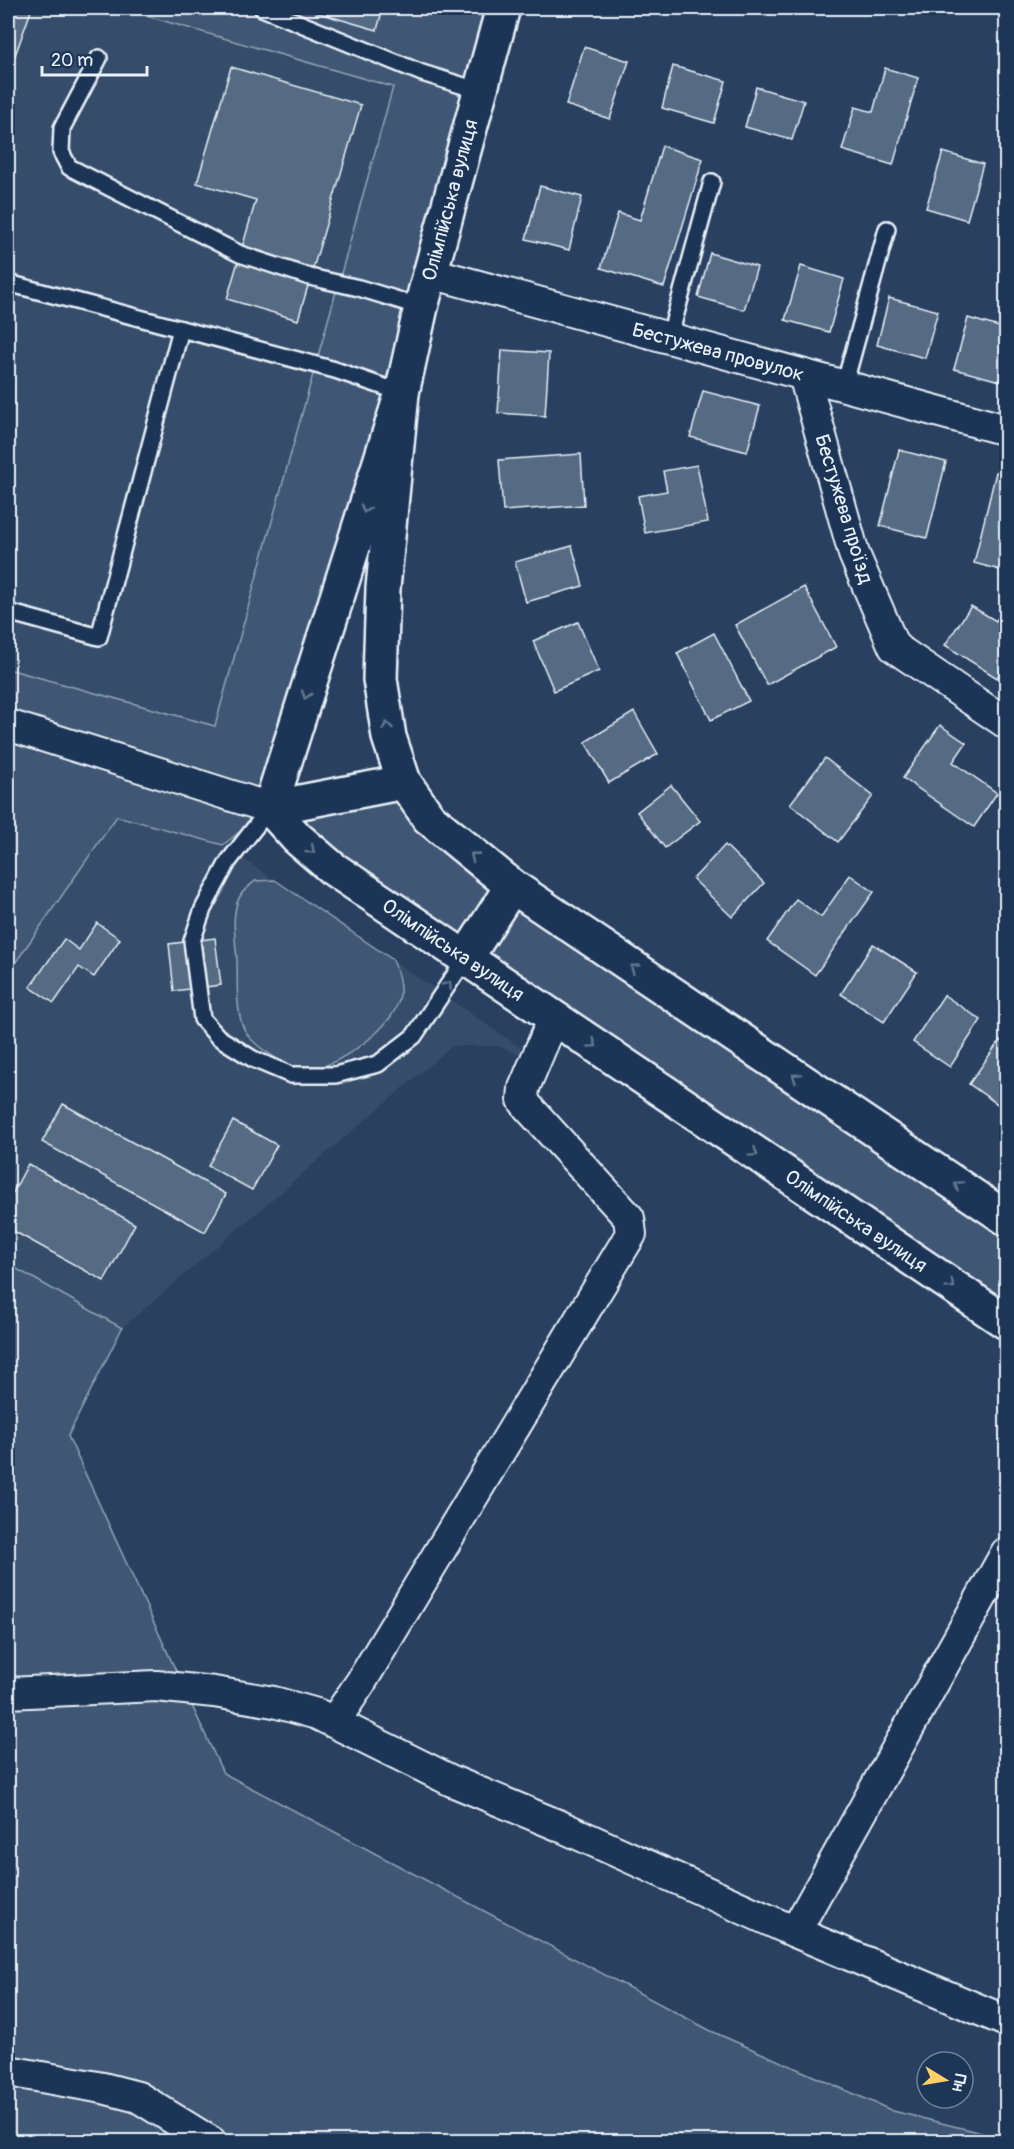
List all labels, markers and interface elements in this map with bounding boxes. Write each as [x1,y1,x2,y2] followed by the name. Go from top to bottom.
[42,39,147,77] scale bar
[51,49,93,72] text: 20 m
[416,116,484,284] street label: Олімпійська вулиця
[629,317,807,387] street label: Бестужева провулок
[809,431,879,587] street label: Бестужева проїзд
[360,503,372,514] one-way arrow
[301,689,313,700] one-way arrow
[381,721,393,731] one-way arrow
[304,843,315,854] one-way arrow
[470,853,481,864] one-way arrow
[377,893,529,1007] street label: Олімпійська вулиця
[630,964,641,975] one-way arrow
[441,981,452,992] one-way arrow
[586,1037,597,1048] one-way arrow
[792,1073,803,1084] one-way arrow
[748,1145,759,1156] one-way arrow
[780,1164,932,1278] street label: Олімпійська вулиця
[954,1181,964,1193] one-way arrow
[944,1278,955,1289] one-way arrow
[915,2050,975,2110] north arrow
[947,2072,970,2093] text: Пн

